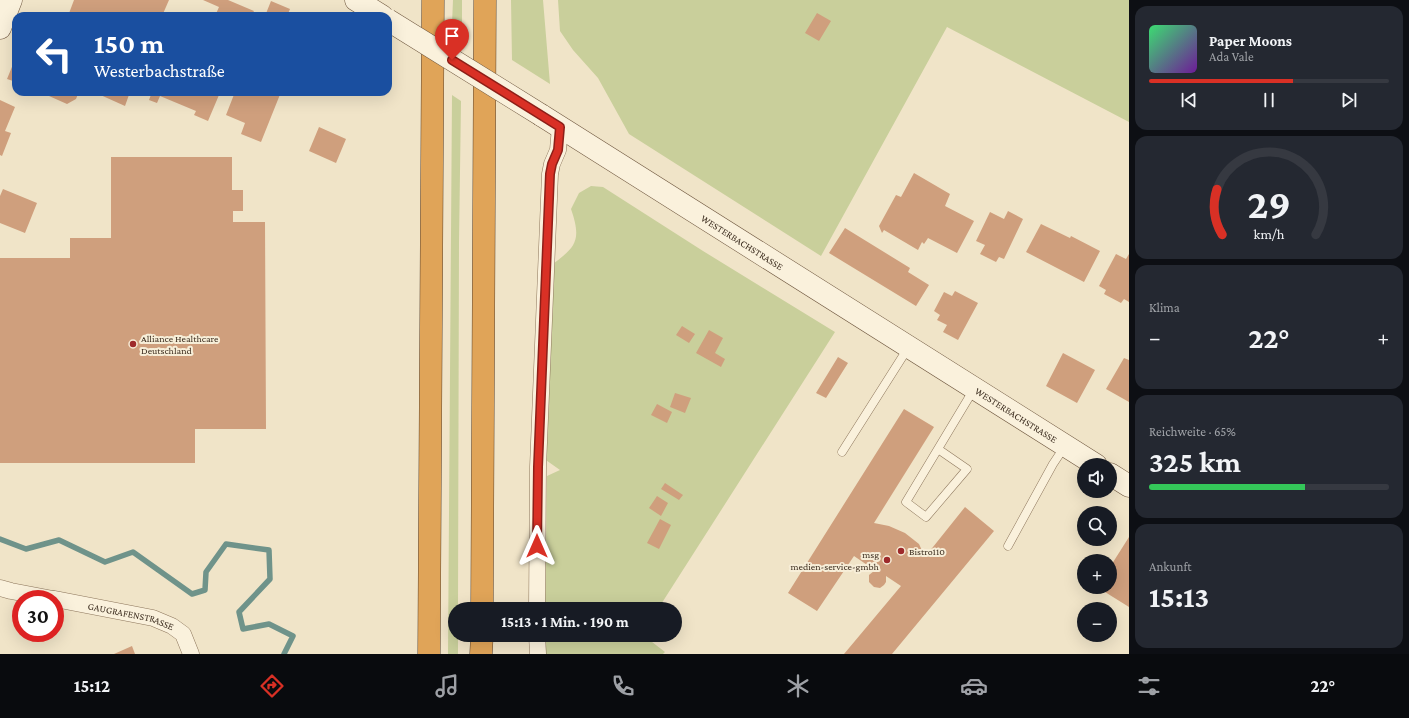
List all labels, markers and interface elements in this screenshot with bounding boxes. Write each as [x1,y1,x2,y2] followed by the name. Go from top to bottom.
[435,19,469,60] pin
[441,25,463,47] icon: arrive
[28,28,80,80] icon: left
[94,28,164,59] text: 150 m
[1209,33,1292,49] text: Paper Moons
[1209,49,1254,64] text: Ada Vale
[94,61,225,81] text: Westerbachstraße
[1178,89,1200,111] icon: previous
[1258,89,1280,111] icon: pause
[1338,89,1360,111] icon: next
[1247,181,1291,227] text: 29
[699,212,786,272] street label: WESTERBACHSTRASSE
[1254,226,1285,242] text: km/h
[1149,300,1180,315] text: Klima
[1248,321,1290,354] text: 22°
[1149,325,1161,350] text: −
[1377,325,1389,350] text: +
[141,333,219,356] place label: Alliance Healthcare Deutschland
[128,339,138,349] marker: Alliance Healthcare Deutschland
[973,385,1060,445] street label: WESTERBACHSTRASSE
[1149,424,1236,439] text: Reichweite · 65%
[1149,445,1241,478] text: 325 km
[1077,458,1117,642] map controls
[1077,458,1117,498] button: sound
[1077,506,1117,546] button: search
[516,525,558,567] position arrow
[896,546,906,556] marker: Bistro110
[909,546,945,557] place label: Bistro110
[791,549,880,572] place label: msg medien-service-gmbh
[1077,554,1117,594] button: +
[882,555,892,565] marker: msg medien-service-gmbh
[1149,559,1192,574] text: Ankunft
[1149,580,1209,613] text: 15:13
[12,590,64,642] speed limit sign: 30
[87,600,176,632] street label: GAUGRAFENSTRASSE
[1077,602,1117,642] button: −
[501,614,629,630] text: 15:13 · 1 Min. · 190 m
[258,672,286,700] icon: directions
[433,672,461,700] icon: music
[609,672,637,700] icon: phone
[784,672,812,700] icon: climate
[960,672,988,700] icon: car
[1135,672,1163,700] icon: filters
[74,676,110,696] text: 15:12
[1311,676,1335,696] text: 22°

